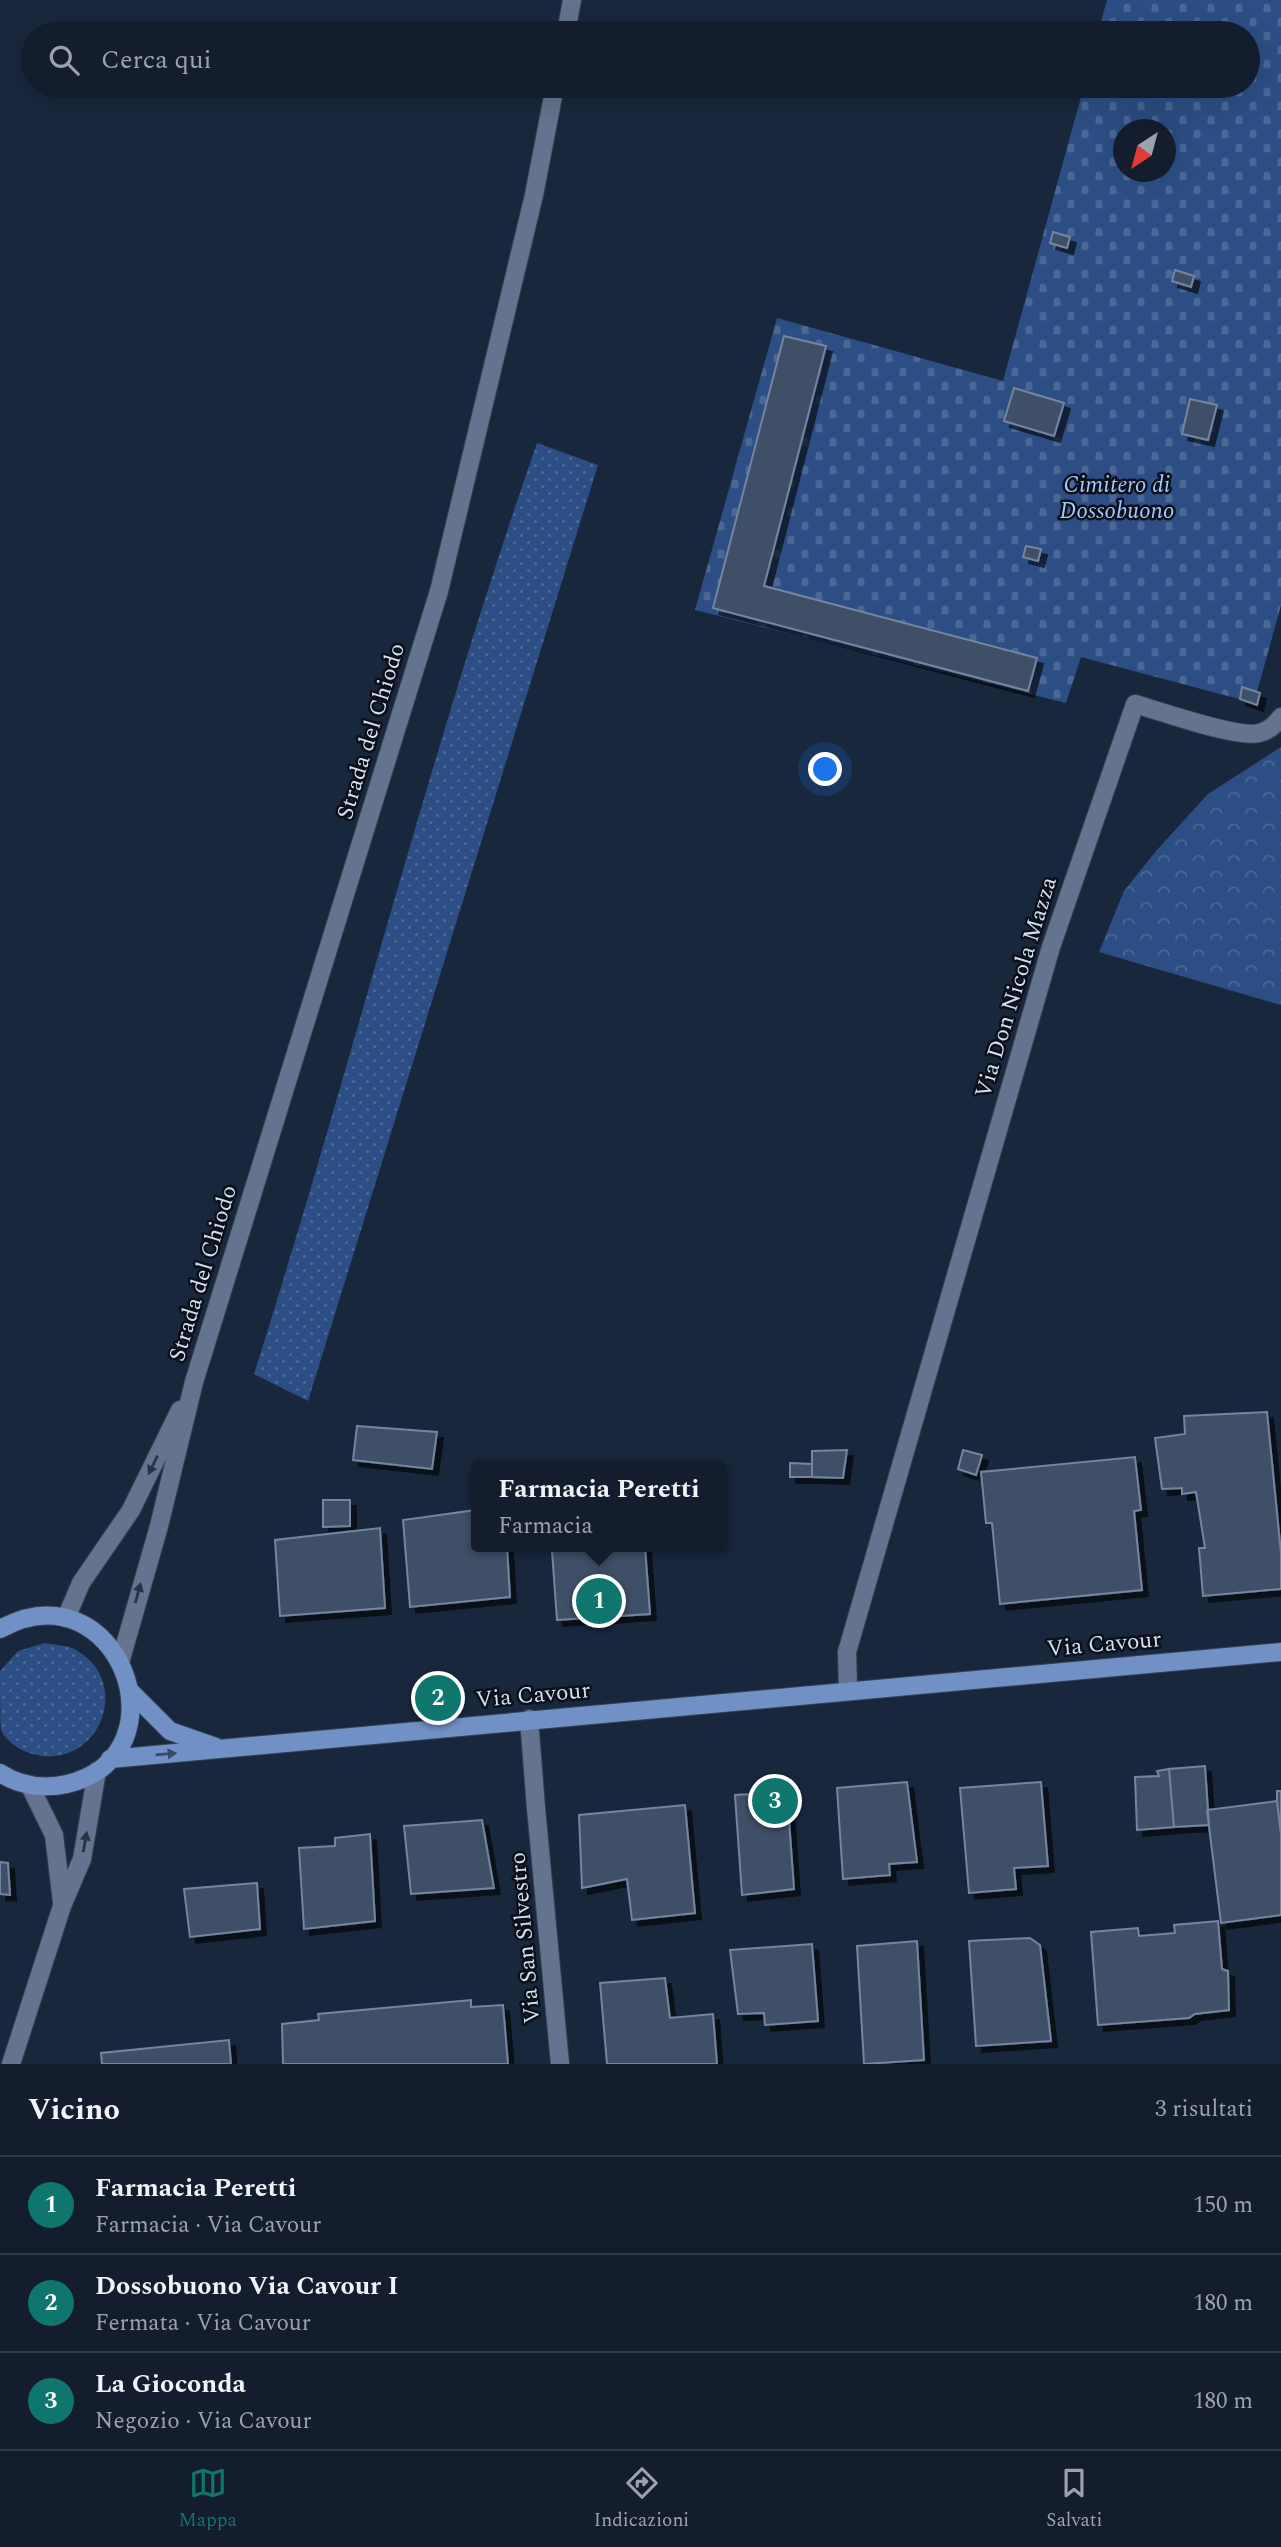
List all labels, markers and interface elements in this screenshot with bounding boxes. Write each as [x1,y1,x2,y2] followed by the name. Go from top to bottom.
[21,21,1260,98] search box
[101,40,212,80] text: Cerca qui
[45,41,83,79] icon: search
[1113,119,1176,182] north arrow
[1060,468,1174,529] park label: Cimitero di Dossobuono
[328,639,415,824] street label: Strada del Chiodo
[808,752,842,786] your location
[966,872,1067,1102] street label: Via Don Nicola Mazza
[160,1181,247,1366] street label: Strada del Chiodo
[147,1455,158,1475] one-way arrow
[471,1461,727,1552] popup
[498,1469,700,1509] text: Farmacia Peretti
[498,1509,593,1544] text: Farmacia
[576,1575,622,1627] pin: 1
[133,1582,144,1604] one-way arrow
[1045,1622,1163,1667] street label: Via Cavour
[415,1672,461,1724] pin: 2
[474,1673,592,1718] street label: Via Cavour
[156,1748,178,1759] one-way arrow
[752,1775,798,1827] pin: 3
[80,1830,91,1852] one-way arrow
[501,1851,550,2025] street label: Via San Silvestro
[28,2087,120,2133] text: Vicino
[1155,2092,1253,2127] text: 3 risultati
[95,2168,296,2208] text: Farmacia Peretti
[45,2188,57,2223] text: 1
[1193,2188,1253,2223] text: 150 m
[95,2208,321,2243] text: Farmacia · Via Cavour
[95,2266,398,2306] text: Dossobuono Via Cavour I
[45,2286,57,2321] text: 2
[1193,2286,1253,2321] text: 180 m
[95,2306,311,2341] text: Fermata · Via Cavour
[95,2364,246,2404] text: La Gioconda
[45,2384,57,2419] text: 3
[1193,2384,1253,2419] text: 180 m
[95,2404,312,2439] text: Negozio · Via Cavour
[178,2464,237,2535] tab: Mappa
[594,2464,689,2535] tab: Indicazioni
[1046,2464,1103,2535] tab: Salvati

